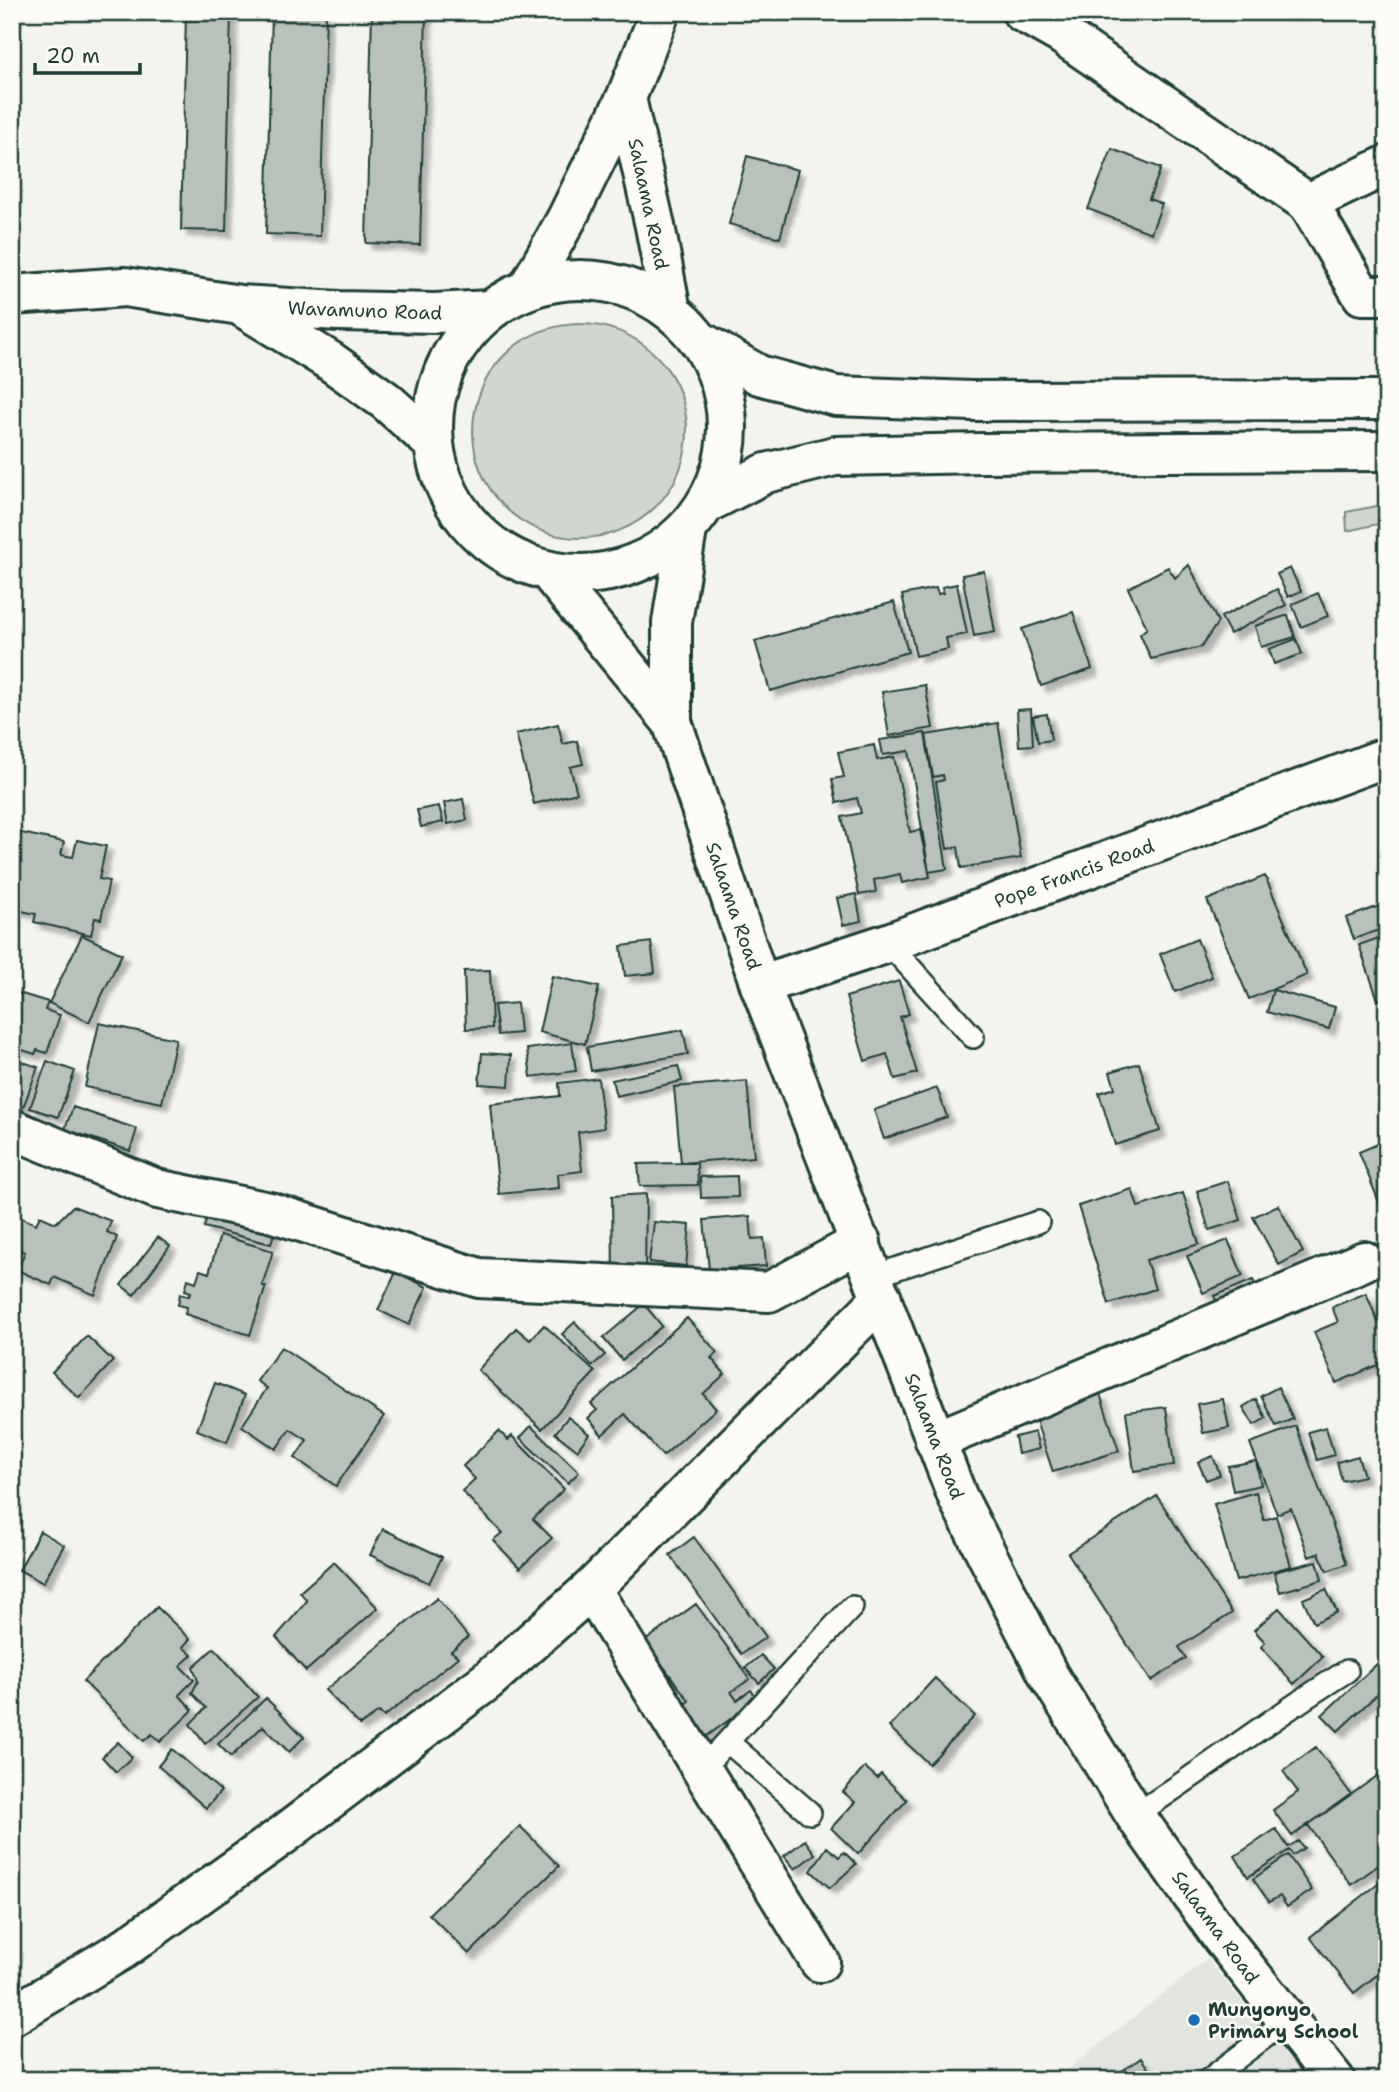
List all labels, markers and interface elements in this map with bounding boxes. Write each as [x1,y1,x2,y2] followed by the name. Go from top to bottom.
[35,32,140,76] scale bar
[46,42,100,70] text: 20 m
[622,136,675,272] street label: Salaama Road
[287,295,443,326] street label: Wavamuno Road
[991,833,1158,914] street label: Pope Francis Road
[700,839,767,973] street label: Salaama Road
[899,1369,970,1503] street label: Salaama Road
[1166,1866,1265,1989] street label: Salaama Road
[1208,1997,1359,2044] place label: Munyonyo Primary School
[1186,2012,1202,2028] marker: Munyonyo Primary School

